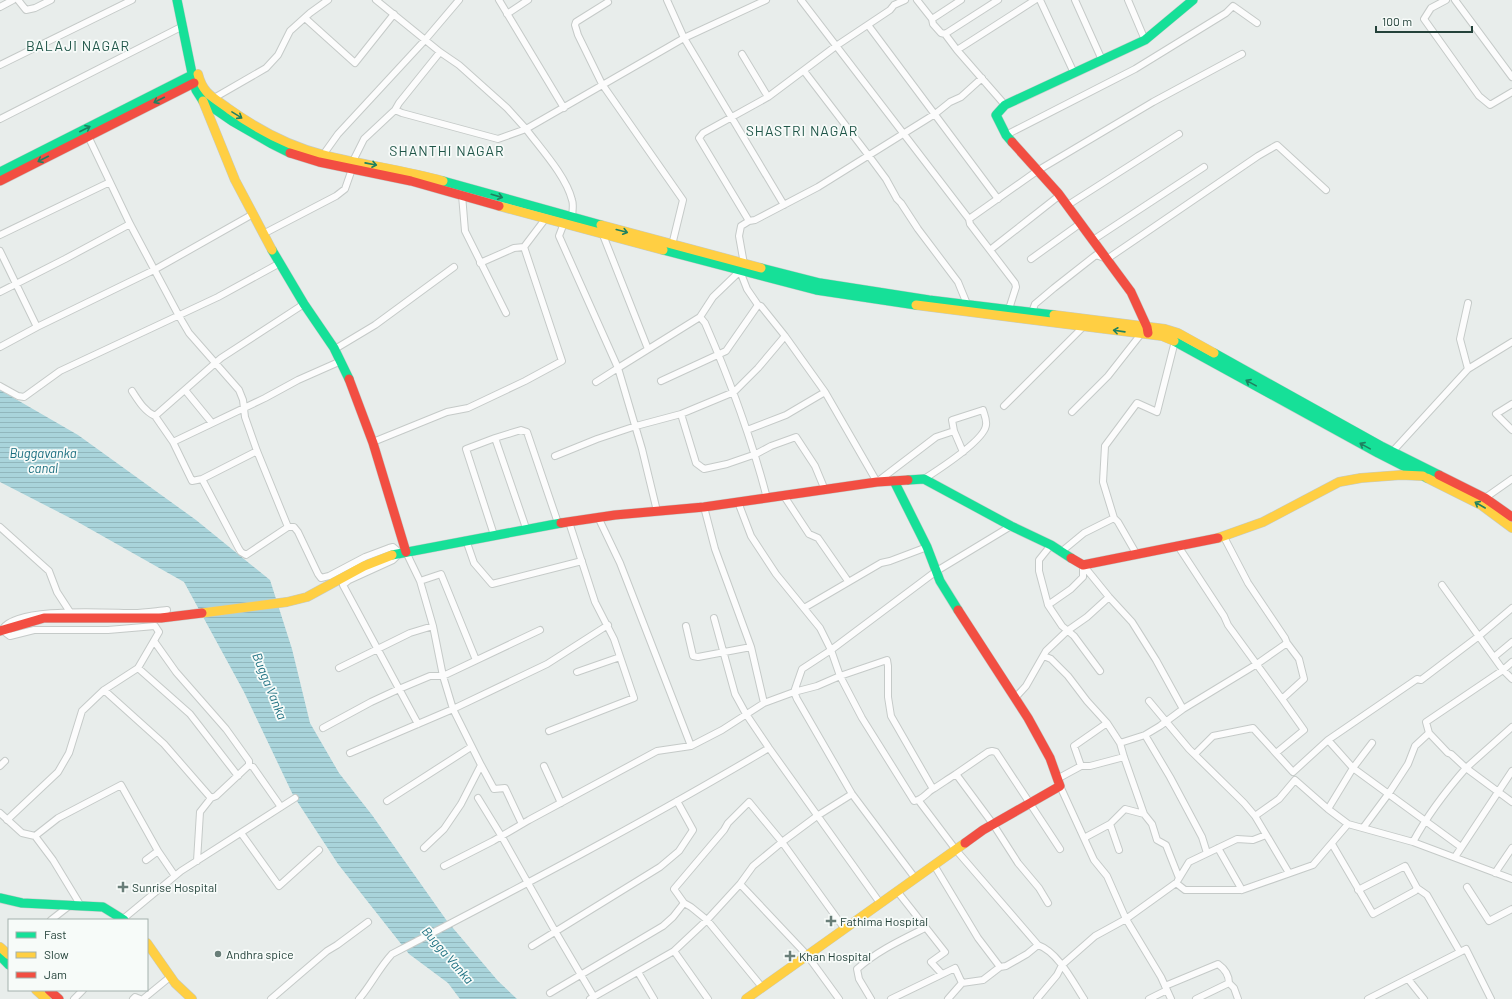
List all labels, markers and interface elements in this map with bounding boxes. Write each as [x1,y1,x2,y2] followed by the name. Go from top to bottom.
[1376,8,1472,34] scale bar
[1382,14,1412,28] text: 100 m
[26,37,130,54] district label: BALAJI NAGAR
[153,97,165,105] one-way arrow
[231,111,243,119] one-way arrow
[746,122,858,139] district label: SHASTRI NAGAR
[79,125,91,132] one-way arrow
[389,142,505,159] district label: SHANTHI NAGAR
[37,156,49,163] one-way arrow
[364,161,377,169] one-way arrow
[490,193,503,200] one-way arrow
[616,228,629,235] one-way arrow
[1113,327,1126,335] one-way arrow
[1245,379,1257,387] one-way arrow
[1359,442,1371,449] one-way arrow
[9,445,77,476] water label: Buggavanka canal
[1474,501,1486,509] one-way arrow
[249,650,291,722] water label: Bugga Vanka
[132,880,217,894] place label: Sunrise Hospital
[117,881,129,893] marker: Sunrise Hospital
[840,914,928,928] place label: Fathima Hospital
[825,915,837,927] marker: Fathima Hospital
[8,919,148,991] legend
[419,923,477,987] water label: Bugga Vanka
[44,927,67,941] text: Fast
[44,947,69,961] text: Slow
[226,947,294,961] place label: Andhra spice
[213,949,223,959] marker: Andhra spice
[799,949,871,963] place label: Khan Hospital
[784,950,796,962] marker: Khan Hospital
[44,967,67,981] text: Jam

